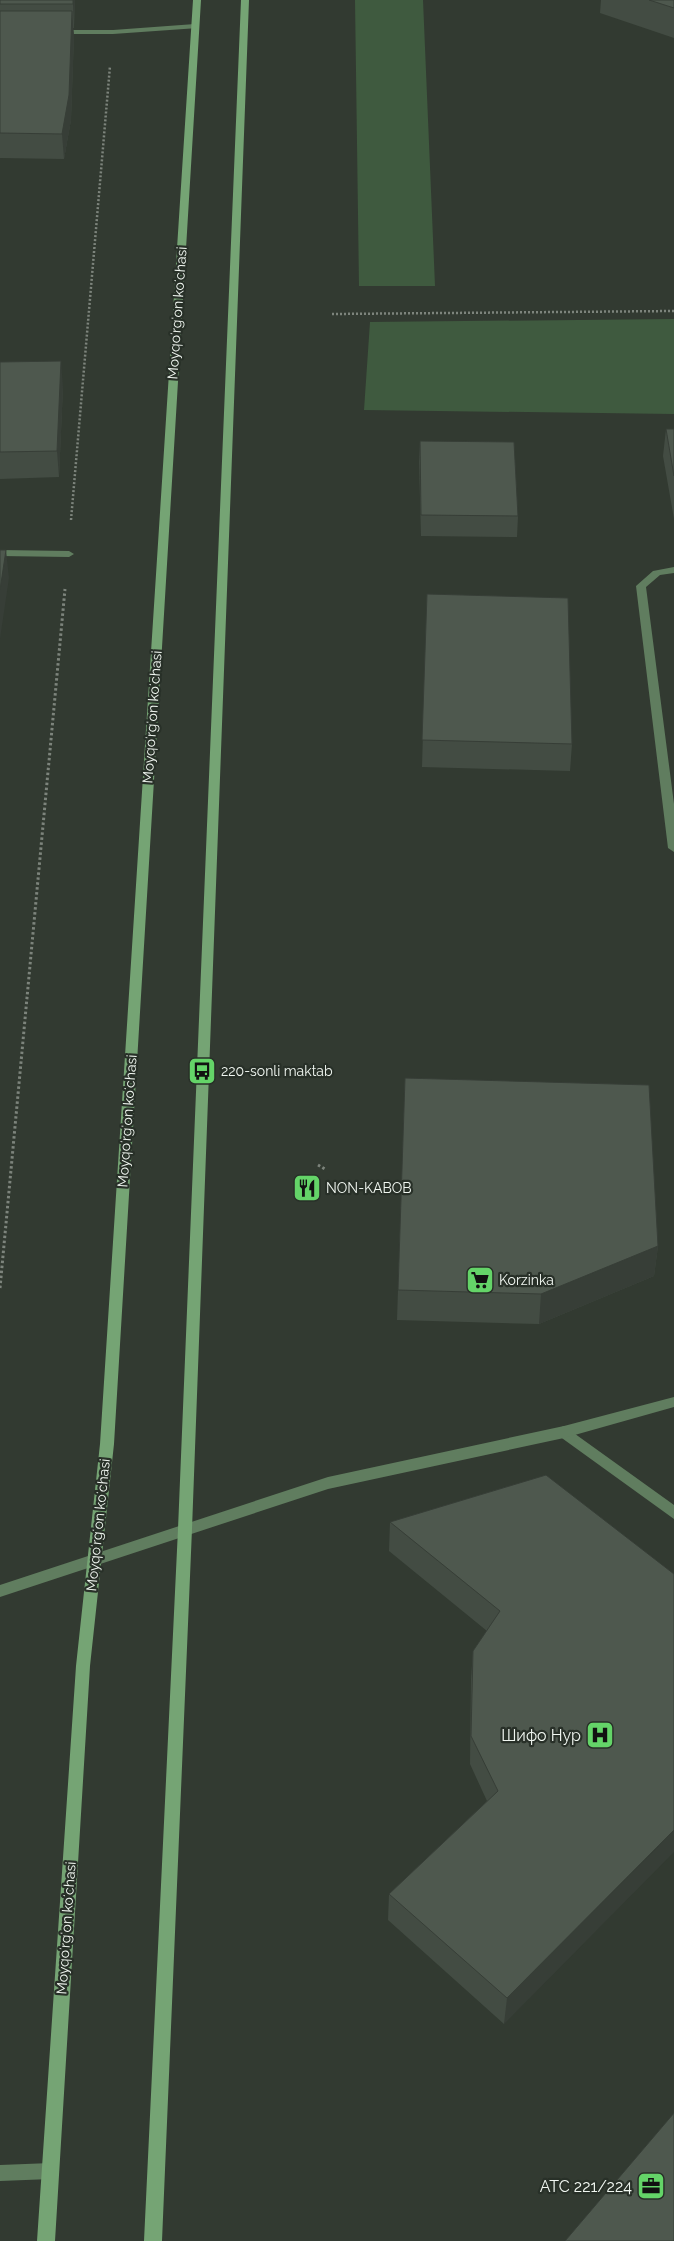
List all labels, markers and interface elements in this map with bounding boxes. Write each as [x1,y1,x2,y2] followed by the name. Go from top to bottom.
[164,246,190,380] street label: Moyqoʻrgʻon koʻchasi
[139,650,165,784] street label: Moyqoʻrgʻon koʻchasi
[114,1054,140,1188] street label: Moyqoʻrgʻon koʻchasi
[187,1056,217,1086] bus stop icon: 220-sonli maktab
[221,1063,333,1079] place label: 220-sonli maktab
[292,1173,322,1203] restaurant icon: NON-KABOB
[326,1180,412,1196] place label: NON-KABOB
[465,1265,495,1295] supermarket icon: Korzinka
[499,1272,554,1288] place label: Korzinka
[83,1458,113,1592] street label: Moyqoʻrgʻon koʻchasi
[585,1720,615,1750] hospital icon: Шифо Нур
[501,1726,581,1745] place label: Шифо Нур
[53,1861,79,1995] street label: Moyqoʻrgʻon koʻchasi
[636,2171,666,2201] office icon: АТС 221/224
[540,2177,632,2196] place label: АТС 221/224

